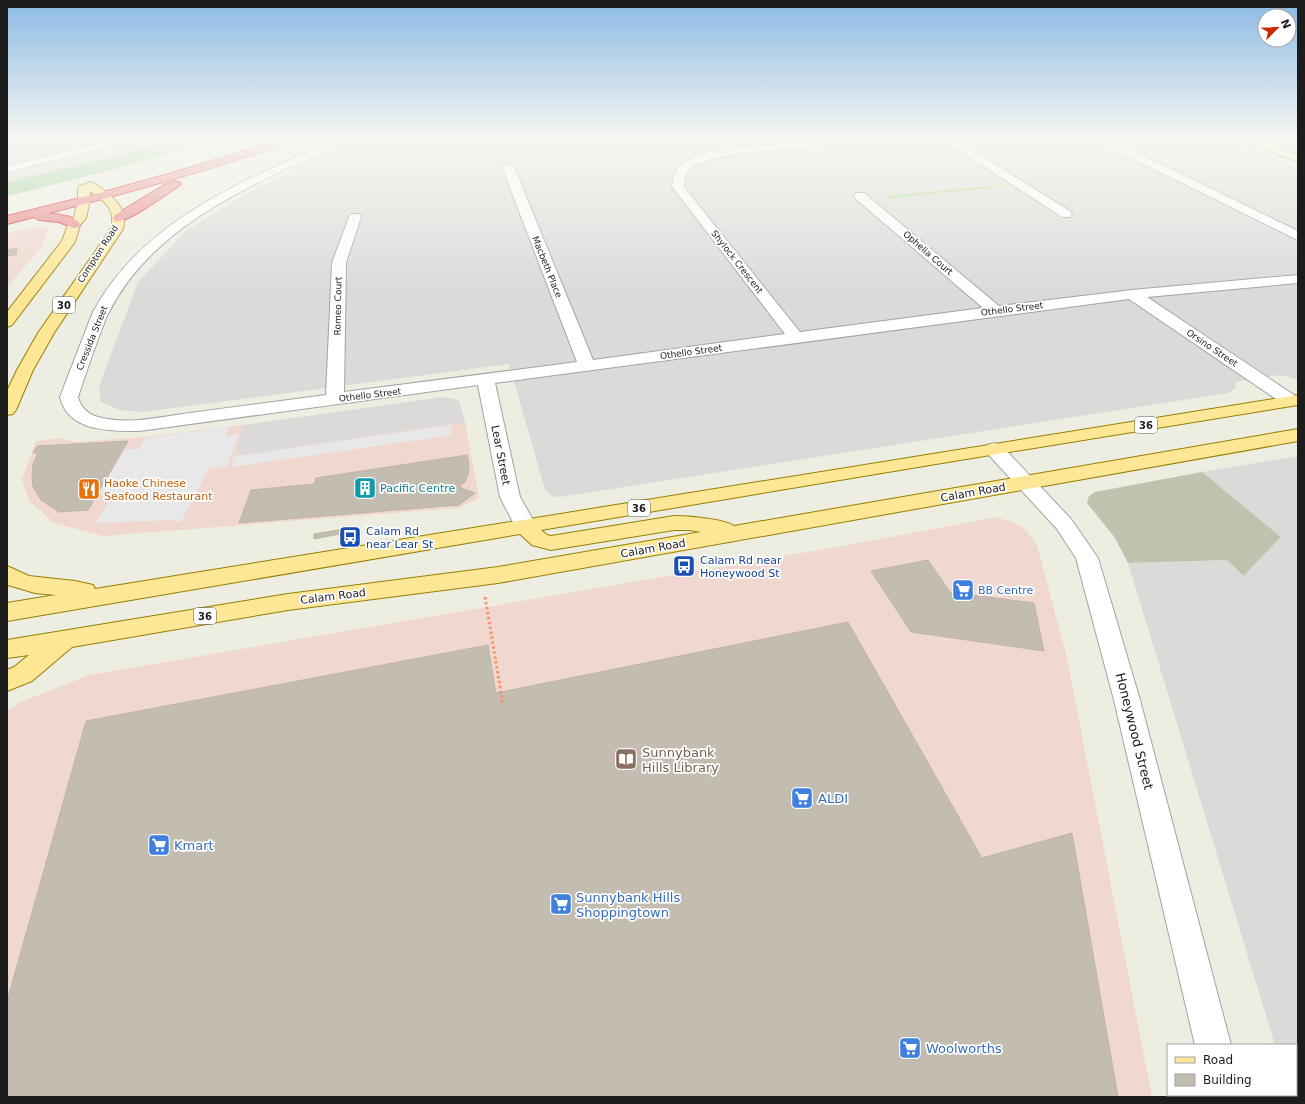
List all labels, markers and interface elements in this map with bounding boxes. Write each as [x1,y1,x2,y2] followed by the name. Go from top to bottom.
[1257,8,1297,48] north arrow
[1278,17,1293,31] text: N
[76,223,120,285] street label: Compton Road
[709,228,765,296] street label: Shylock Crescent
[901,229,955,277] street label: Ophelia Court
[530,235,564,300] street label: Macbeth Place
[332,276,344,335] street label: Romeo Court
[53,297,75,313] road number: 30
[980,300,1044,318] street label: Othello Street
[75,304,110,372] street label: Cressida Street
[1185,327,1240,369] street label: Orsino Street
[659,343,723,361] street label: Othello Street
[338,386,402,404] street label: Othello Street
[1135,417,1157,433] road number: 36
[488,424,513,487] street label: Lear Street
[352,475,378,501] building icon: Pacific Centre
[76,476,102,502] restaurant icon: Haoke Chinese Seafood Restaurant
[104,477,213,503] place label: Haoke Chinese Seafood Restaurant
[939,480,1007,505] street label: Calam Road
[380,482,455,495] place label: Pacific Centre
[628,500,650,516] road number: 36
[337,524,363,550] bus stop icon: Calam Rd near Lear St
[366,525,434,551] place label: Calam Rd near Lear St
[619,536,687,561] street label: Calam Road
[671,553,697,579] bus stop icon: Calam Rd near Honeywood St
[700,554,782,580] place label: Calam Rd near Honeywood St
[950,577,976,603] supermarket icon: BB Centre
[978,584,1034,597] place label: BB Centre
[299,586,367,607] street label: Calam Road
[194,608,216,624] road number: 36
[1113,671,1156,791] street label: Honeywood Street
[642,745,719,775] place label: Sunnybank Hills Library
[613,746,639,772] library icon: Sunnybank Hills Library
[789,785,815,811] supermarket icon: ALDI
[818,791,848,806] place label: ALDI
[146,832,172,858] supermarket icon: Kmart
[174,838,214,853] place label: Kmart
[576,890,680,920] place label: Sunnybank Hills Shoppingtown
[548,891,574,917] supermarket icon: Sunnybank Hills Shoppingtown
[897,1035,923,1061] supermarket icon: Woolworths
[926,1041,1002,1056] place label: Woolworths
[1167,1044,1297,1096] legend
[1203,1053,1233,1067] text: Road
[1203,1073,1252,1087] text: Building

